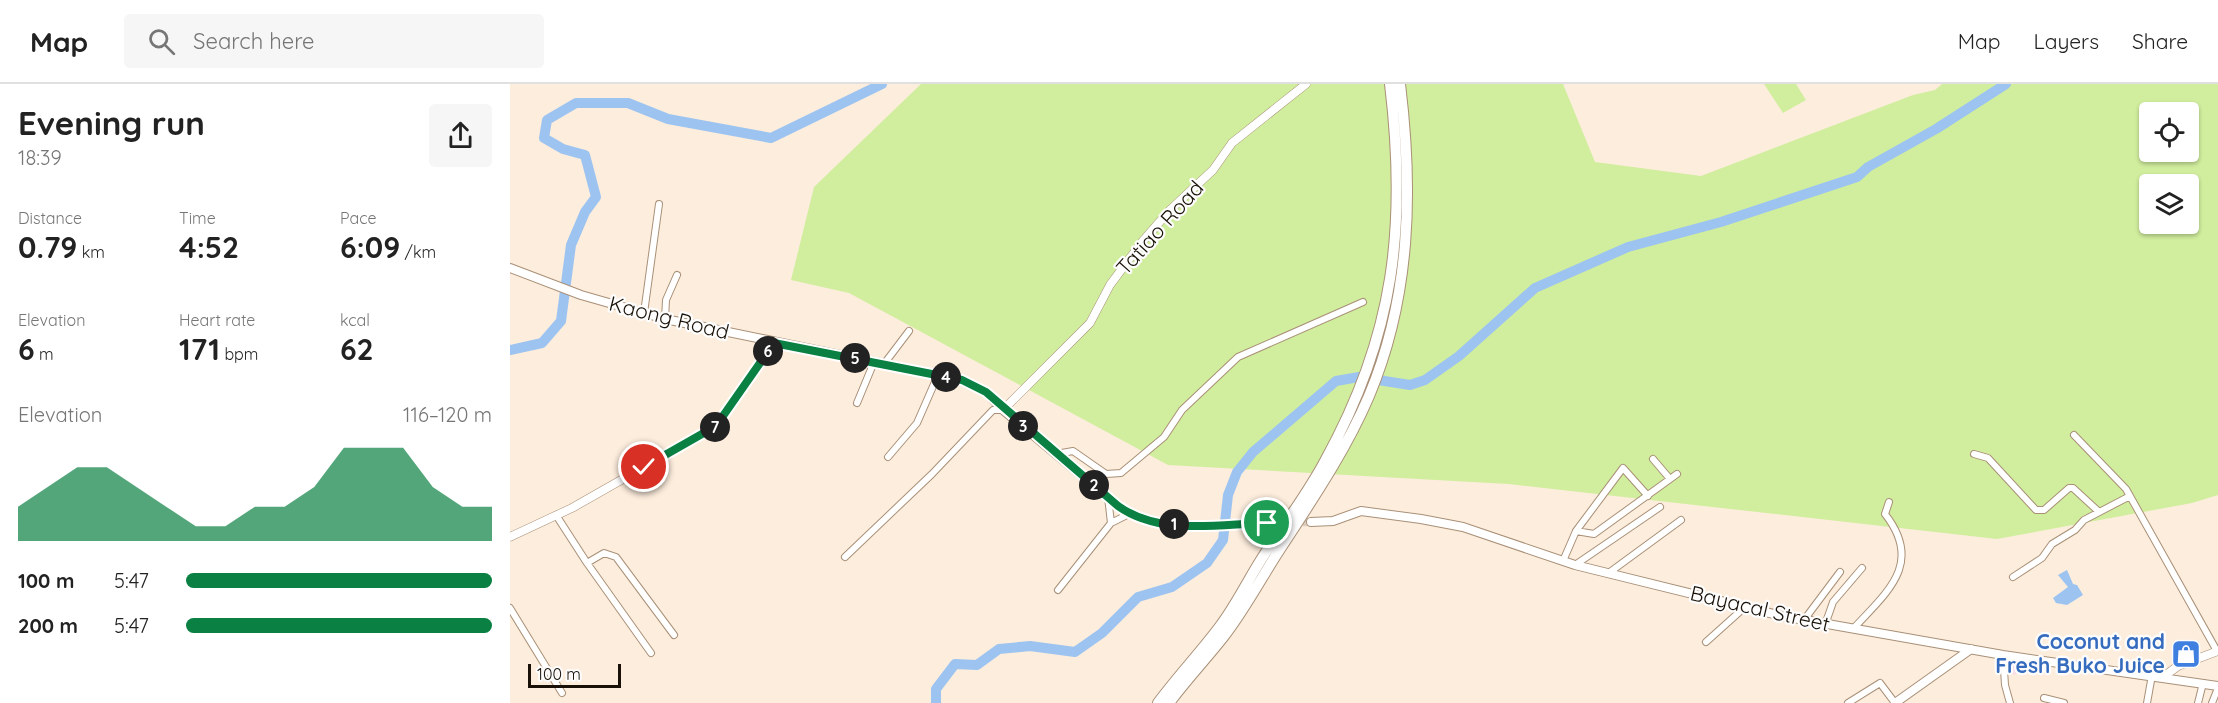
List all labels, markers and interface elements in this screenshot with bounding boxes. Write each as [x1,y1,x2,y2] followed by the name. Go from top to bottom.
[124,14,544,68] search box
[30,24,88,59] text: Map
[145,25,178,58] icon: search
[193,27,315,55] text: Search here
[1958,28,2001,54] text: Map
[2034,28,2099,54] text: Layers
[2132,28,2188,54] text: Share
[18,102,205,143] text: Evening run
[2139,102,2199,234] map controls
[2139,102,2199,162] button: locate
[429,104,492,167] button: share
[18,145,62,170] text: 18:39
[2139,174,2199,234] button: layers
[1110,175,1208,280] street label: Tatiao Road
[18,208,82,228] text: Distance
[179,208,216,228] text: Time
[340,208,376,228] text: Pace
[18,228,77,266] text: 0.79
[179,228,239,266] text: 4:52
[340,228,400,266] text: 6:09
[77,242,105,262] text: km
[400,242,436,262] text: /km
[607,290,732,344] street label: Kaong Road
[18,310,85,330] text: Elevation
[179,310,255,330] text: Heart rate
[340,310,370,330] text: kcal
[18,330,35,368] text: 6
[179,330,220,368] text: 171
[340,330,374,368] text: 62
[753,336,783,366] pin: 6
[764,341,772,361] text: 6
[840,343,870,373] pin: 5
[35,344,54,364] text: m
[220,344,258,364] text: bpm
[850,348,860,368] text: 5
[931,362,961,392] pin: 4
[941,367,951,387] text: 4
[18,402,102,427] text: Elevation
[403,402,492,427] text: 116–120 m
[1008,411,1038,441] pin: 3
[700,412,730,442] pin: 7
[1019,416,1027,436] text: 3
[711,417,719,437] text: 7
[618,441,669,492] pin
[627,450,660,483] icon: check
[1079,470,1109,500] pin: 2
[1089,475,1099,495] text: 2
[1241,497,1292,548] pin
[1250,506,1283,539] icon: arrive
[1159,509,1189,539] pin: 1
[1171,514,1177,534] text: 1
[18,568,74,593] text: 100 m
[114,568,149,593] text: 5:47
[1688,579,1833,637] street label: Bayacal Street
[18,613,78,638] text: 200 m
[114,613,149,638] text: 5:47
[1995,628,2165,678] place label: Coconut and Fresh Buko Juice
[2170,638,2202,670] shop icon: Coconut and Fresh Buko Juice
[528,661,621,688] scale bar
[537,664,581,684] text: 100 m

